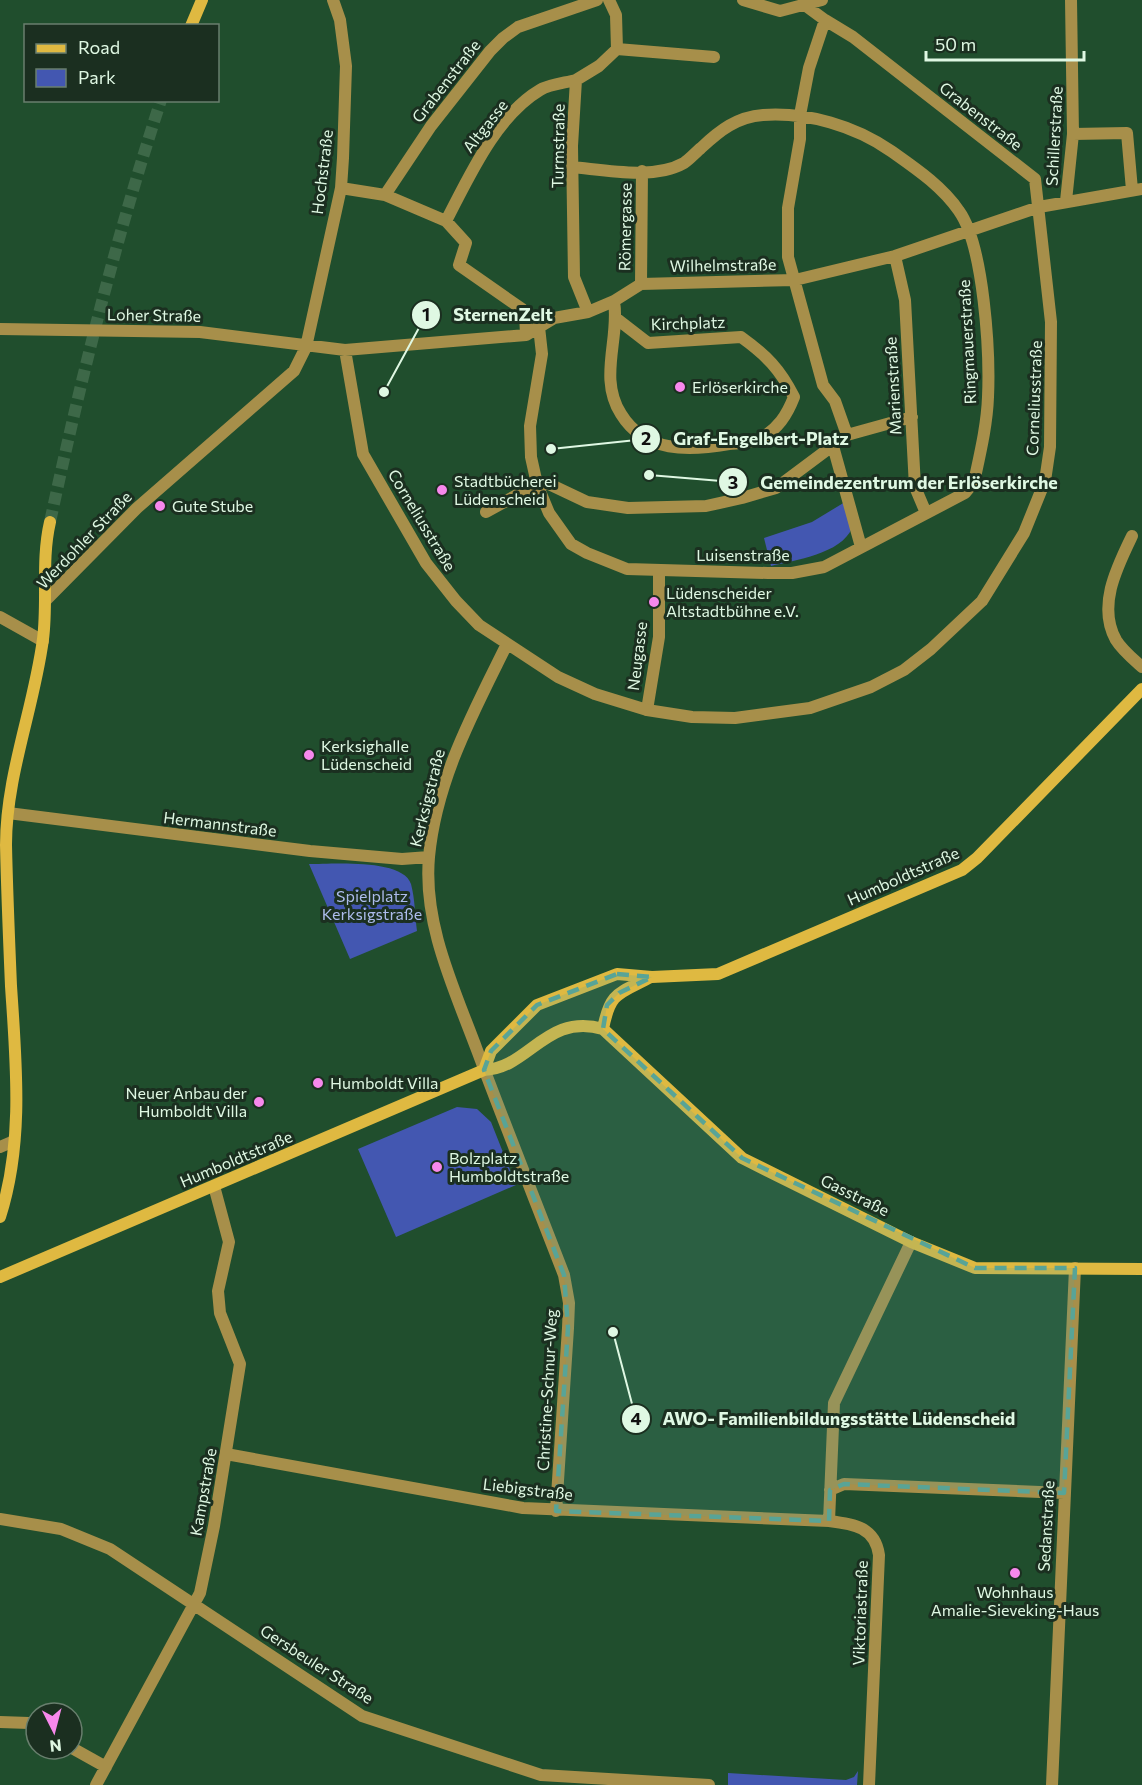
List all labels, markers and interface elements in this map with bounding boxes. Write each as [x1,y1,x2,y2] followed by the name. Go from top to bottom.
[24,24,219,102] legend
[926,24,1084,62] scale bar
[935,33,976,55] text: 50 m
[407,35,484,126] street label: Grabenstraße
[78,36,120,58] text: Road
[78,66,116,88] text: Park
[936,77,1027,154] street label: Grabenstraße
[1041,86,1066,186] street label: Schillerstraße
[458,96,511,156] street label: Altgasse
[547,103,568,189] street label: Turmstraße
[307,129,336,215] street label: Hochstraße
[614,183,635,271] street label: Römergasse
[669,254,776,275] street label: Wilhelmstraße
[954,279,979,405] street label: Ringmauerstraße
[411,297,565,333] callout: SternenZelt
[422,303,430,325] text: 1
[453,303,553,325] text: SternenZelt
[107,304,201,325] street label: Loher Straße
[650,312,726,333] street label: Kirchplatz
[880,337,905,436] street label: Marienstraße
[1022,340,1045,456] street label: Corneliusstraße
[692,377,788,396] place label: Erlöserkirche
[673,380,687,394] marker: Erlöserkirche
[631,421,861,457] callout: Graf-Engelbert-Platz
[641,427,651,449] text: 2
[673,427,849,449] text: Graf-Engelbert-Platz
[718,464,1070,500] callout: Gemeindezentrum der Erlöserkirche
[385,465,460,574] street label: Corneliusstraße
[454,471,557,508] place label: Stadtbücherei Lüdenscheid
[728,471,738,493] text: 3
[760,471,1058,493] text: Gemeindezentrum der Erlöserkirche
[435,483,449,497] marker: Stadtbücherei Lüdenscheid
[32,487,135,592] street label: Werdohler Straße
[172,496,253,515] place label: Gute Stube
[153,499,167,513] marker: Gute Stube
[696,545,790,564] street label: Luisenstraße
[666,583,799,620] place label: Lüdenscheider Altstadtbühne e.V.
[647,595,661,609] marker: Lüdenscheider Altstadtbühne e.V.
[623,620,650,692] street label: Neugasse
[321,736,412,773] place label: Kerksighalle Lüdenscheid
[405,747,448,849] street label: Kerksigstraße
[302,748,316,762] marker: Kerksighalle Lüdenscheid
[162,807,278,840] street label: Hermannstraße
[844,842,962,909] street label: Humboldtstraße
[322,886,422,923] park label: Spielplatz Kerksigstraße
[330,1073,438,1092] place label: Humboldt Villa
[311,1076,325,1090] marker: Humboldt Villa
[126,1083,248,1120] place label: Neuer Anbau der Humboldt Villa
[252,1095,266,1109] marker: Neuer Anbau der Humboldt Villa
[177,1126,295,1191] street label: Humboldtstraße
[449,1148,569,1185] place label: Bolzplatz Humboldtstraße
[430,1160,444,1174] marker: Bolzplatz Humboldtstraße
[818,1170,893,1219] street label: Gasstraße
[533,1308,560,1471] street label: Christine-Schnur-Weg
[621,1401,1028,1437] callout: AWO- Familienbildungsstätte Lüdenscheid
[630,1407,642,1429] text: 4
[663,1407,1015,1429] text: AWO- Familienbildungsstätte Lüdenscheid
[185,1446,220,1537] street label: Kampstraße
[482,1474,574,1503] street label: Liebigstraße
[1034,1480,1057,1572] street label: Sedanstraße
[848,1560,871,1666] street label: Viktoriastraße
[1008,1566,1022,1580] marker: Wohnhaus Amalie-Sieveking-Haus
[931,1582,1099,1619] place label: Wohnhaus Amalie-Sieveking-Haus
[257,1620,377,1707] street label: Gersbeuler Straße
[24,1701,84,1761] north arrow
[49,1736,63,1756] text: N

